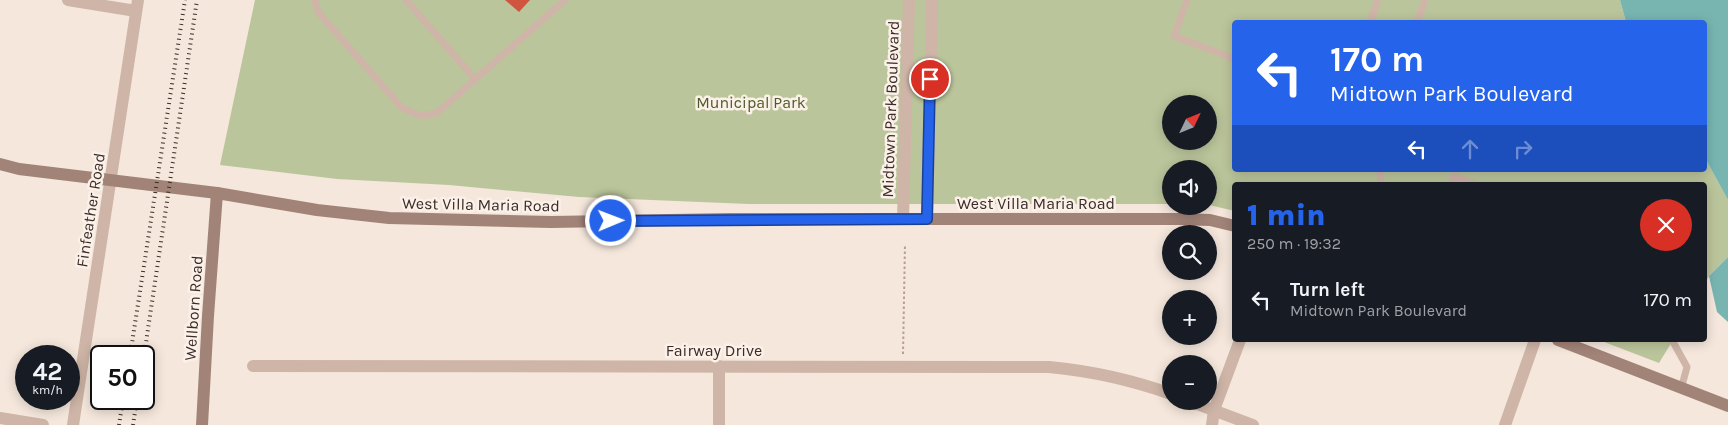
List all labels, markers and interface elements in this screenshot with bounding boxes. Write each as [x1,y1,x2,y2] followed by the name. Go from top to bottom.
[878,20,903,198] street label: Midtown Park Boulevard
[1330,39,1424,80] text: 170 m
[1247,40,1312,105] icon: left
[909,58,951,100] pin
[916,65,944,93] icon: arrive
[1330,81,1573,107] text: Midtown Park Boulevard
[696,93,806,112] park label: Municipal Park
[1162,95,1218,150] north arrow
[1162,95,1217,410] map controls
[1403,135,1431,163] icon: left
[1456,135,1484,163] icon: ahead
[1509,135,1537,163] icon: right
[72,151,109,269] street label: Finfeather Road
[1162,160,1217,215] button: sound
[402,194,560,215] street label: West Villa Maria Road
[584,194,636,246] position arrow
[957,194,1115,213] street label: West Villa Maria Road
[1247,197,1326,233] text: 1 min
[1640,199,1692,251] button: close
[1162,225,1217,280] button: search
[1247,234,1341,253] text: 250 m · 19:32
[180,255,207,361] street label: Wellborn Road
[1290,279,1365,301] text: Turn left
[1247,286,1275,314] icon: left
[1643,289,1692,311] text: 170 m
[1162,290,1217,345] button: +
[1290,301,1467,320] text: Midtown Park Boulevard
[666,341,762,360] street label: Fairway Drive
[90,345,155,410] speed limit sign: 50
[1162,355,1217,410] button: −
[32,357,63,386] text: 42
[32,383,63,397] text: km/h

